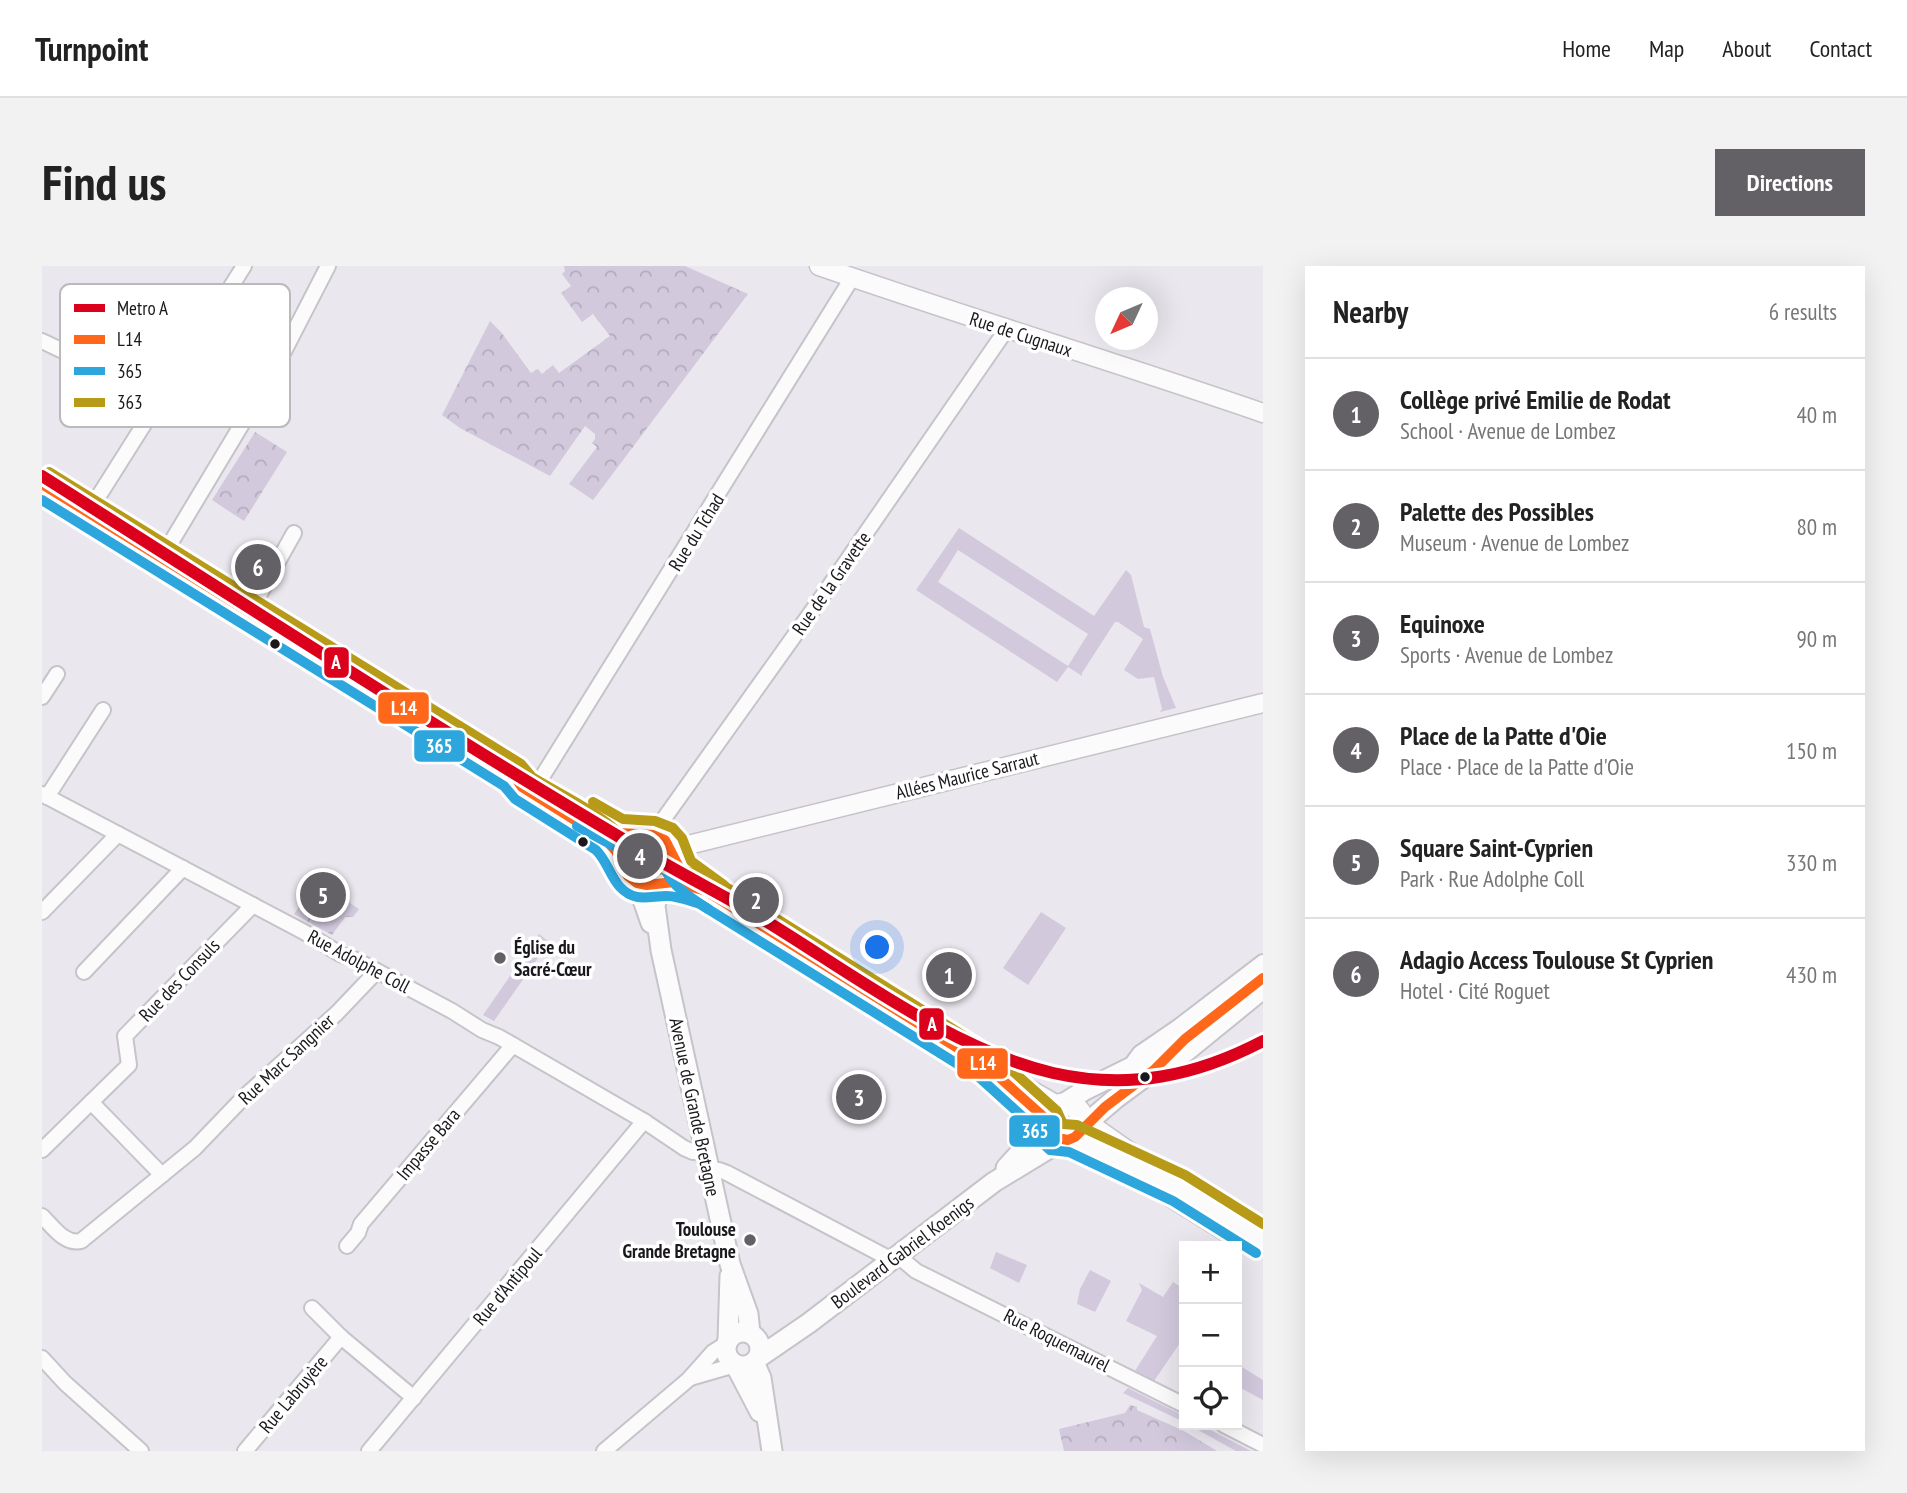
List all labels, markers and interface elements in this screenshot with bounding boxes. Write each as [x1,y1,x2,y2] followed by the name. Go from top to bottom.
[35,27,148,70] text: Turnpoint
[1562,33,1611,64] text: Home
[1649,33,1684,64] text: Map
[1722,33,1771,64] text: About
[1809,33,1872,64] text: Contact
[1715,149,1865,216] button: Directions
[42,150,166,214] text: Find us
[60,284,290,427] legend
[1095,287,1158,350] north arrow
[1333,292,1408,331] text: Nearby
[117,296,168,320] text: Metro A
[1769,297,1837,326] text: 6 results
[967,306,1075,362] street label: Rue de Cugnaux
[117,327,142,351] text: L14
[117,359,143,383] text: 365
[1400,383,1671,416] text: Collège privé Emilie de Rodat
[117,390,143,414] text: 363
[1351,400,1362,429] text: 1
[1796,400,1837,429] text: 40 m
[1400,416,1616,445] text: School · Avenue de Lombez
[663,489,729,575] street label: Rue du Tchad
[1400,495,1594,528] text: Palette des Possibles
[1351,512,1362,541] text: 2
[1796,512,1837,541] text: 80 m
[786,526,876,639] street label: Rue de la Gravette
[1400,528,1629,557] text: Museum · Avenue de Lombez
[235,541,281,593] pin: 6
[1400,607,1485,640] text: Equinoxe
[1351,624,1362,653] text: 3
[1796,624,1837,653] text: 90 m
[268,637,282,651] unlabelled marker
[1400,640,1613,669] text: Sports · Avenue de Lombez
[323,646,350,679] line badge: A
[330,650,341,674] text: A
[377,691,430,725] line badge: L14
[391,696,417,720] text: L14
[1400,719,1607,752] text: Place de la Patte d'Oie
[413,729,466,763] line badge: 365
[425,734,453,758] text: 365
[1351,736,1362,765] text: 4
[1786,736,1837,765] text: 150 m
[893,745,1042,804] street label: Allées Maurice Sarraut
[1400,752,1634,781] text: Place · Place de la Patte d'Oie
[617,830,663,882] pin: 4
[1400,831,1593,864] text: Square Saint-Cyprien
[576,835,590,849] unlabelled marker
[1351,848,1362,877] text: 5
[1786,848,1837,877] text: 330 m
[1400,864,1584,893] text: Park · Rue Adolphe Coll
[300,869,346,921] pin: 5
[733,874,779,926] pin: 2
[304,924,415,998] street label: Rue Adolphe Coll
[860,930,894,964] your location
[134,934,224,1026] street label: Rue des Consuls
[514,935,592,981] place label: Église du Sacré-Cœur
[1400,943,1714,976] text: Adagio Access Toulouse St Cyprien
[926,949,972,1001] pin: 1
[492,950,508,966] marker: Église du Sacré-Cœur
[1351,960,1362,989] text: 6
[1786,960,1837,989] text: 430 m
[1400,976,1550,1005] text: Hotel · Cité Roguet
[918,1007,945,1041] line badge: A
[233,1008,340,1110] street label: Rue Marc Sangnier
[926,1012,937,1036] text: A
[664,1015,726,1199] street label: Avenue de Grande Bretagne
[956,1047,1009,1080] line badge: L14
[970,1051,996,1075] text: L14
[1138,1070,1152,1084] unlabelled marker
[836,1071,882,1123] pin: 3
[391,1103,465,1185] street label: Impasse Bara
[1008,1114,1061,1148] line badge: 365
[1021,1119,1049,1143] text: 365
[826,1191,978,1313] street label: Boulevard Gabriel Koenigs
[623,1217,736,1263] place label: Toulouse Grande Bretagne
[742,1232,758,1248] marker: Toulouse Grande Bretagne
[1179,1241,1242,1430] map controls
[1179,1241,1242,1304] button: +
[467,1242,547,1330] street label: Rue d'Antipoul
[1000,1303,1115,1377] street label: Rue Roquemaurel
[1179,1304,1242,1367] button: −
[254,1350,333,1438] street label: Rue Labruyère
[1179,1367,1242,1430] button: locate

